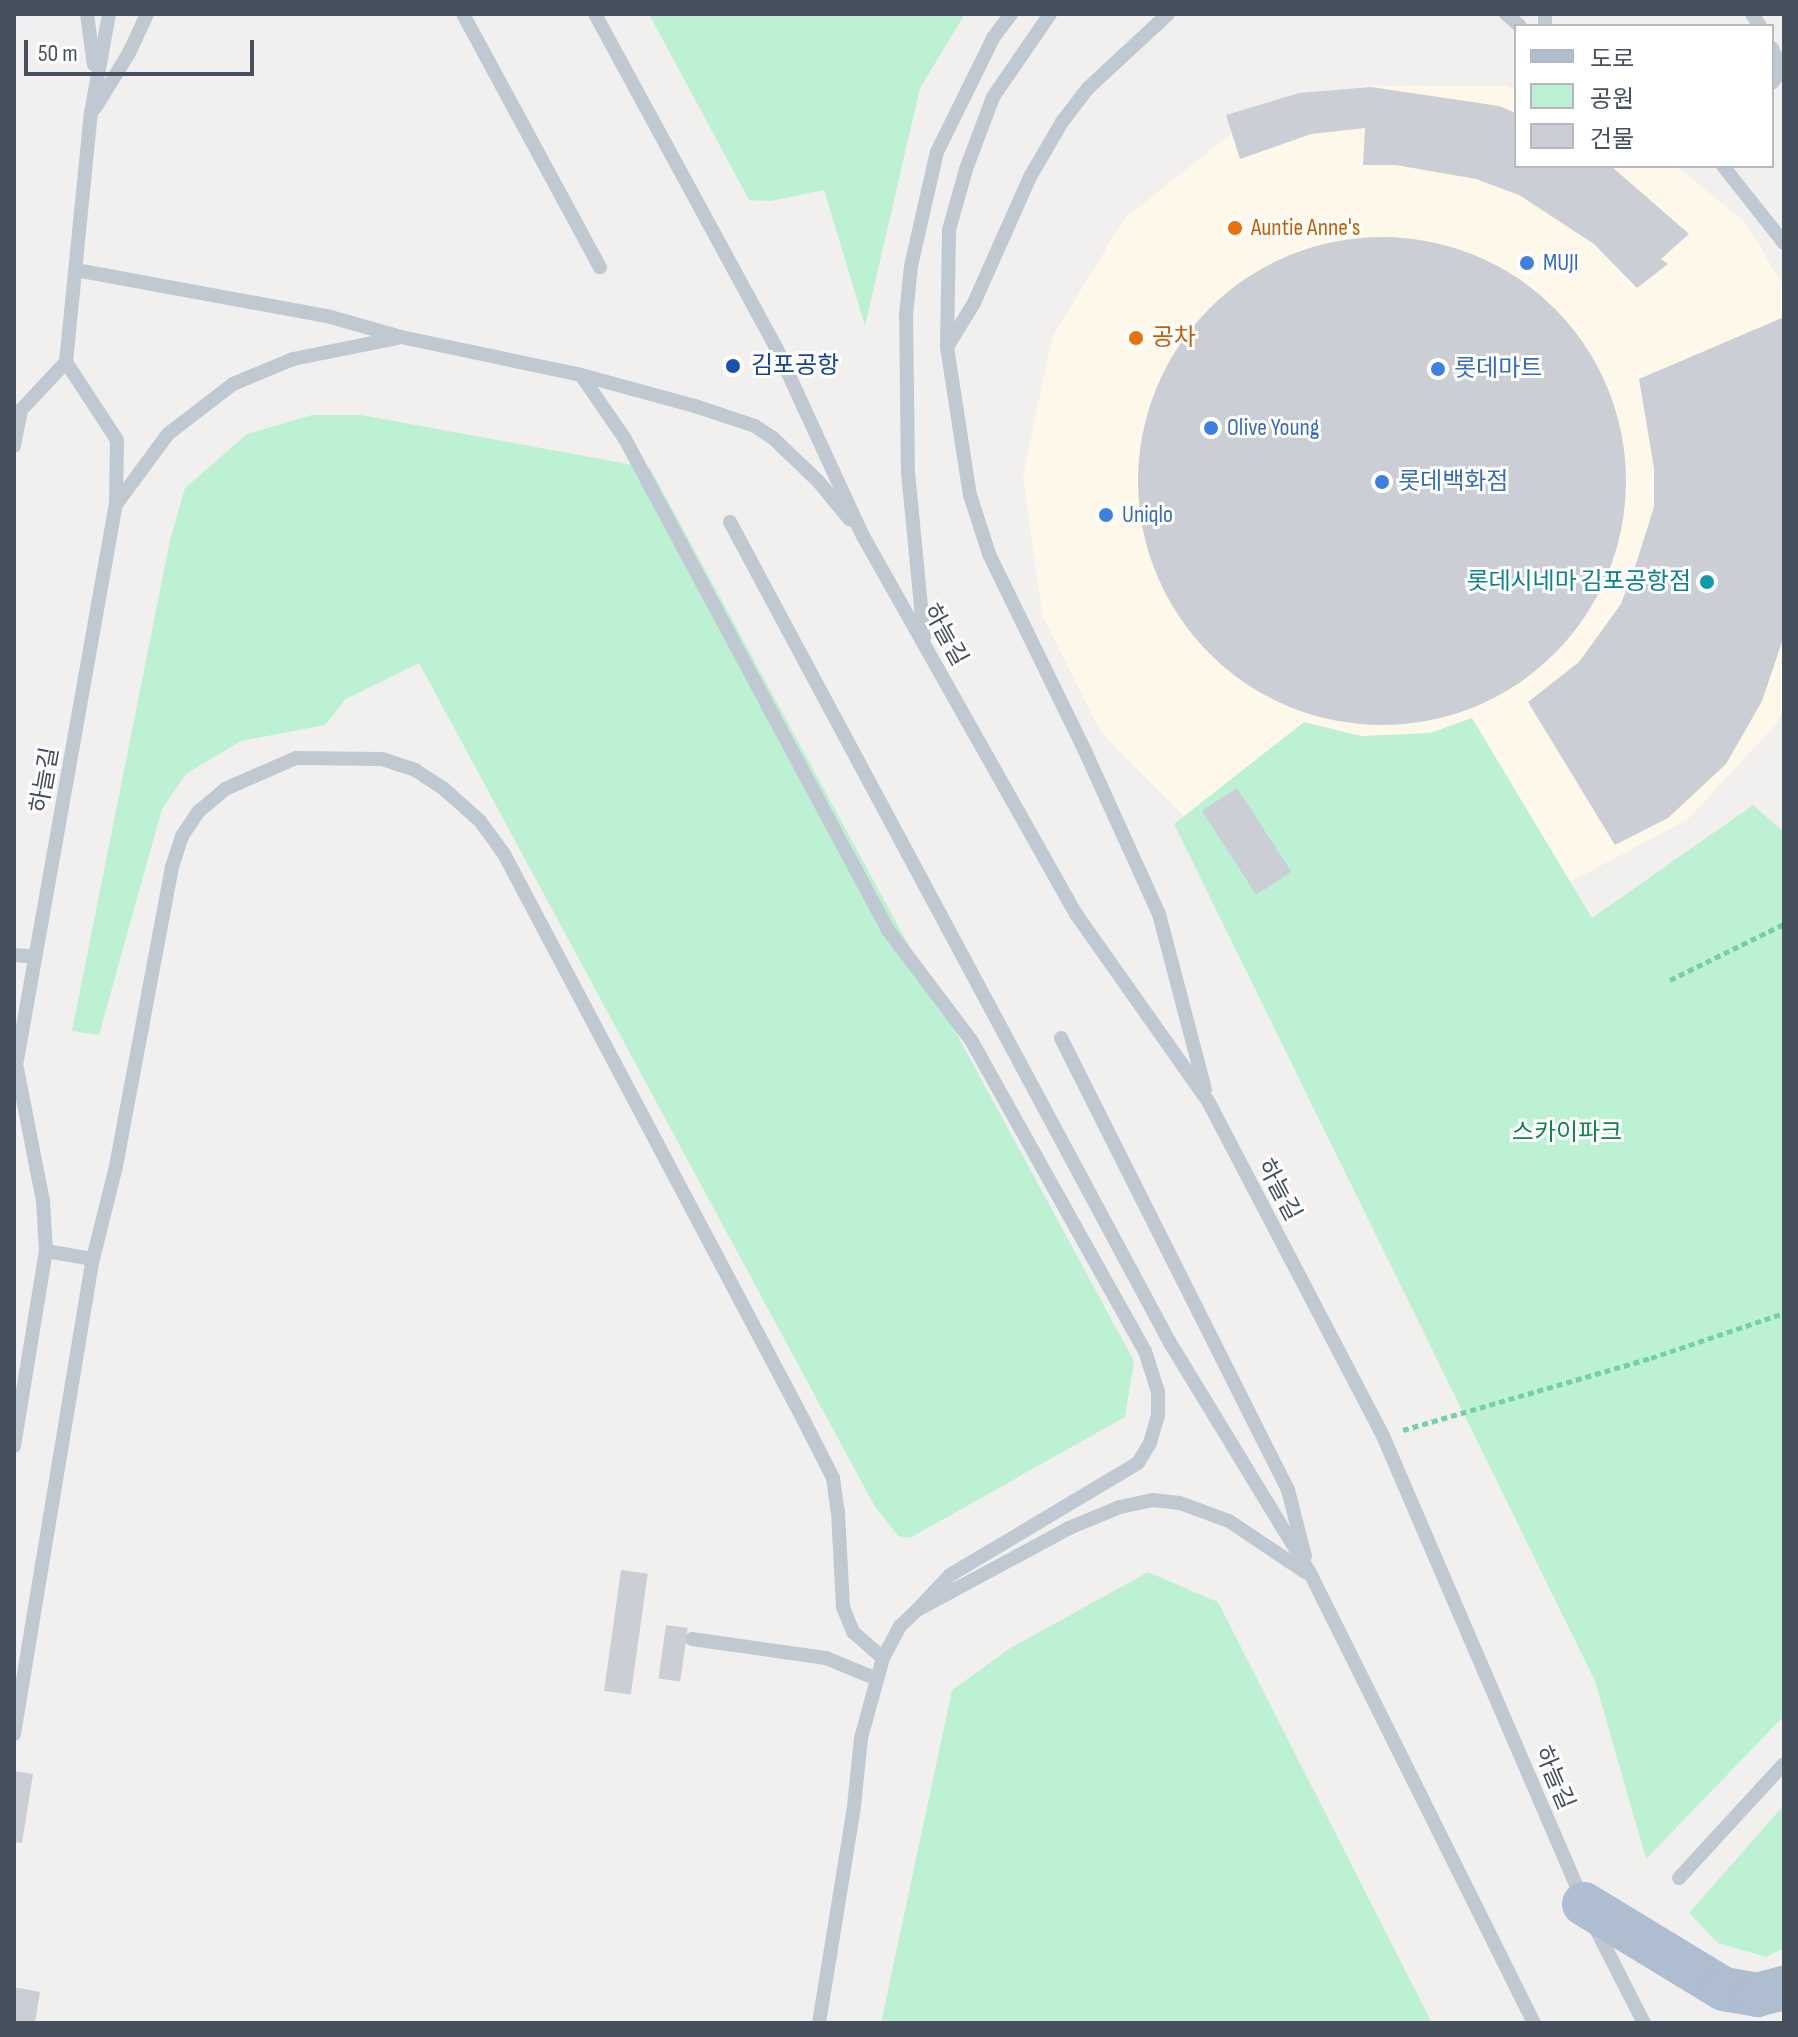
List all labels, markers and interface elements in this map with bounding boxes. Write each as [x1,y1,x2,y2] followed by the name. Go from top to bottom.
[28,24,258,74] scale bar
[1514,24,1774,168] legend
[38,39,78,68] text: 50 m
[1590,45,1634,74] text: 도로
[1590,85,1634,114] text: 공원
[1590,125,1634,154] text: 건물
[1251,214,1360,242] place label: Auntie Anne's
[1226,219,1244,237] marker: Auntie Anne's
[1543,249,1579,277] place label: MUJI
[1518,254,1536,272] marker: MUJI
[1152,324,1196,352] place label: 공차
[1127,329,1145,347] marker: 공차
[751,352,839,380] place label: 김포공항
[722,355,744,377] marker: 김포공항
[1454,355,1542,383] place label: 롯데마트
[1429,360,1447,378] marker: 롯데마트
[1227,414,1319,442] place label: Olive Young
[1202,419,1220,437] marker: Olive Young
[1398,468,1508,496] place label: 롯데백화점
[1373,473,1391,491] marker: 롯데백화점
[1122,501,1173,529] place label: Uniqlo
[1097,506,1115,524] marker: Uniqlo
[1466,568,1691,596] place label: 롯데시네마 김포공항점
[1698,573,1716,591] marker: 롯데시네마 김포공항점
[916,599,974,671] street label: 하늘길
[25,745,65,815] street label: 하늘길
[1512,1119,1622,1147] park label: 스카이파크
[1251,1154,1307,1226] street label: 하늘길
[1528,1742,1580,1814] street label: 하늘길

